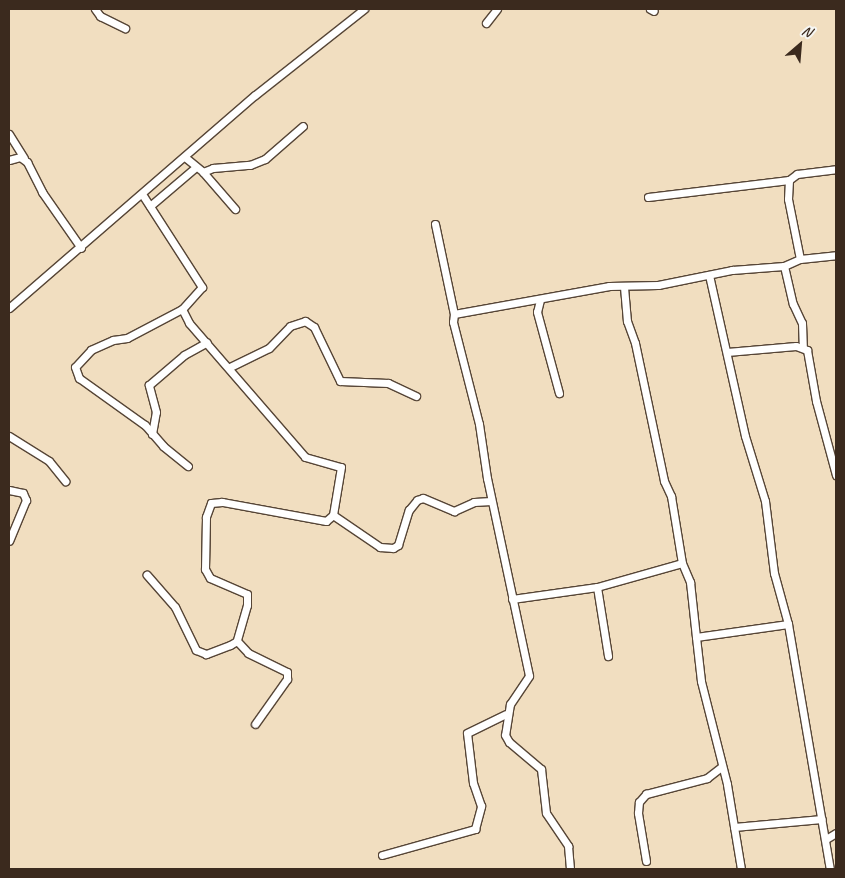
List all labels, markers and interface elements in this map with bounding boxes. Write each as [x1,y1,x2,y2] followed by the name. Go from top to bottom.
[775,20,825,70] north arrow
[799,22,815,41] text: N

